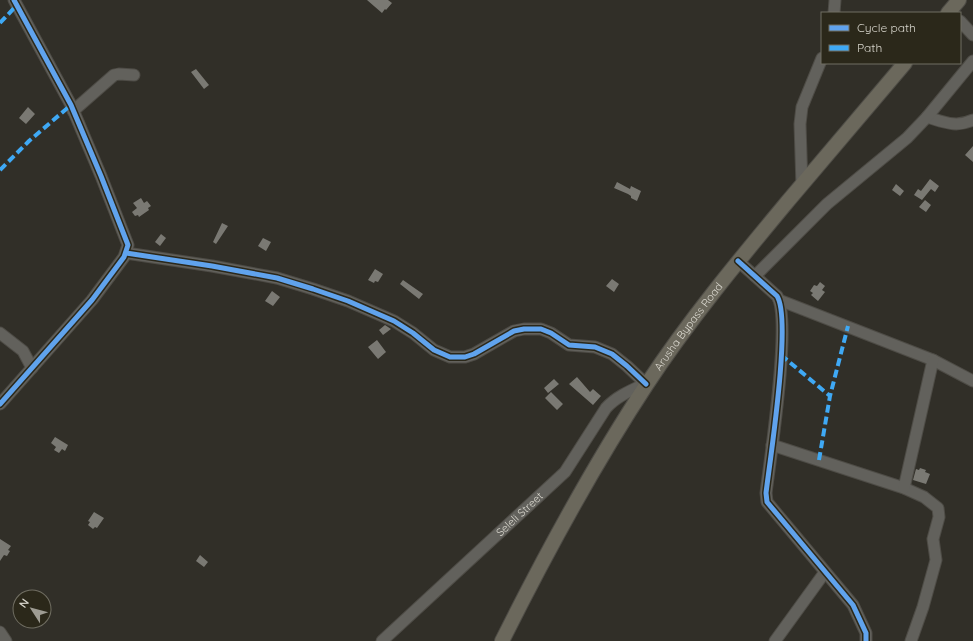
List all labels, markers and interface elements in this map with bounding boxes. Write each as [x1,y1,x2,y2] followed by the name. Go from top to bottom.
[821,12,961,64] legend
[857,20,916,35] text: Cycle path
[857,40,882,55] text: Path
[651,280,726,373] street label: Arusha Bypass Road
[493,489,546,539] street label: Seleli Street
[12,589,52,629] north arrow
[16,596,32,611] text: N

